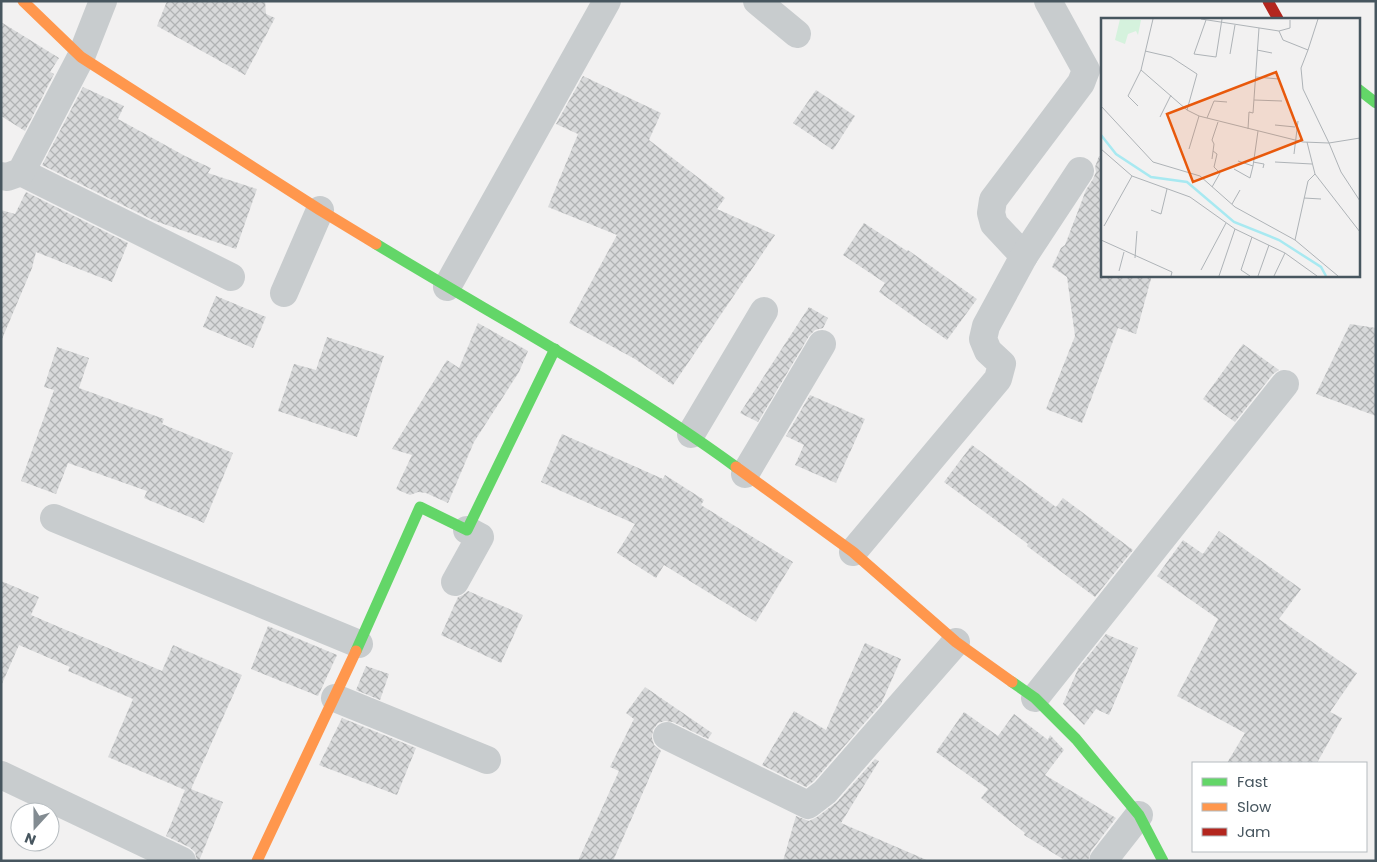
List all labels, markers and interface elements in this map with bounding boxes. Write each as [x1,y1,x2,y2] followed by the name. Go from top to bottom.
[1101,18,1360,276] inset map
[1192,762,1367,852] legend
[1237,771,1268,792] text: Fast
[1237,796,1272,817] text: Slow
[10,802,60,852] north arrow
[1237,821,1271,842] text: Jam
[22,828,39,850] text: N

